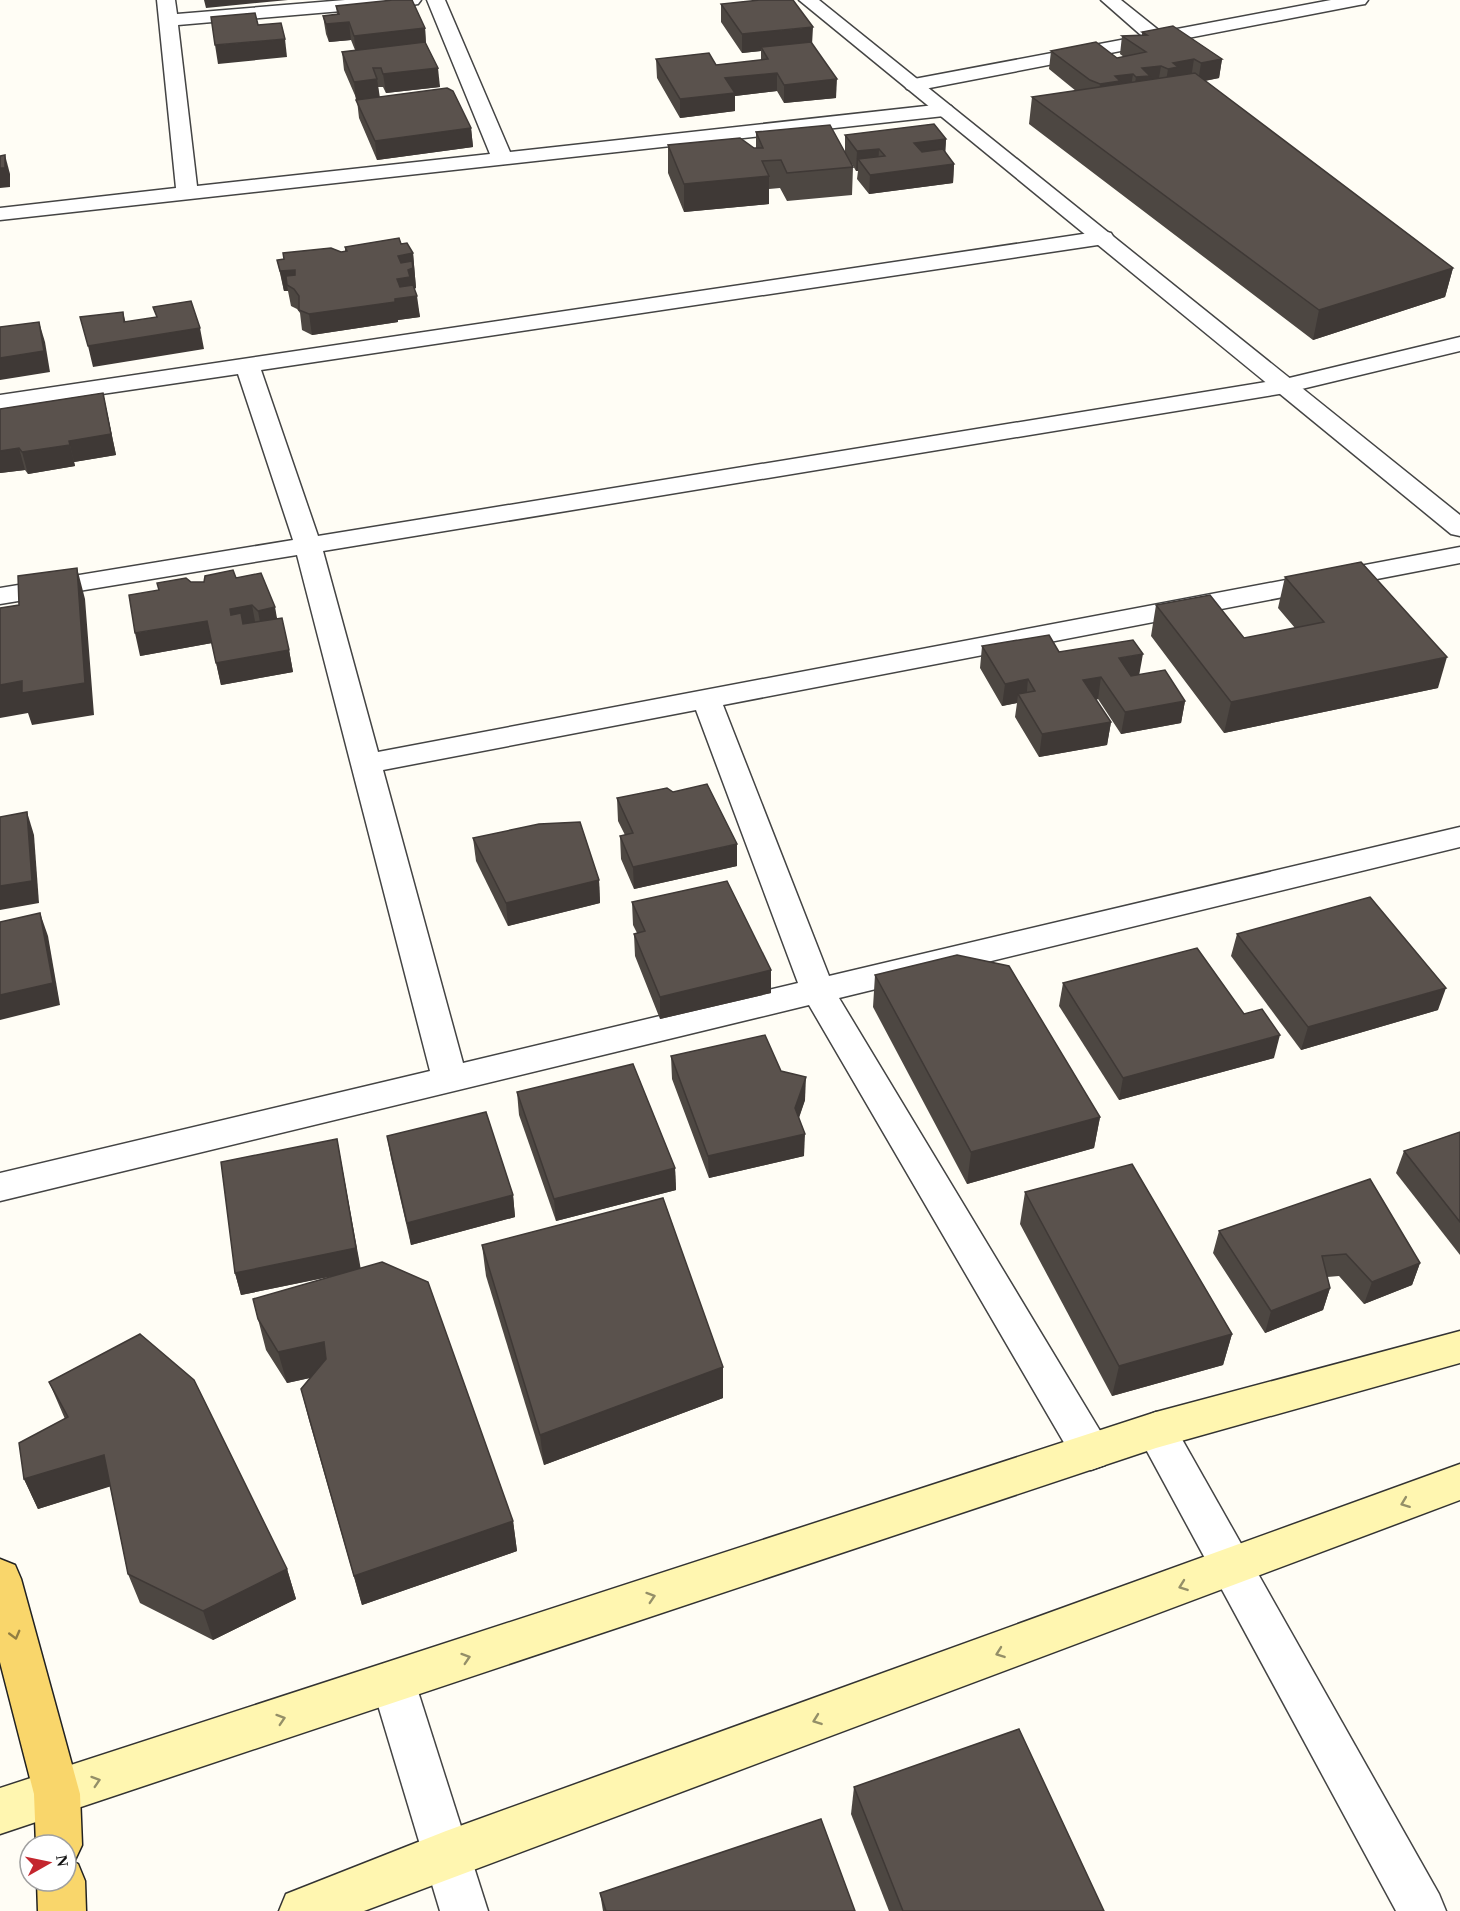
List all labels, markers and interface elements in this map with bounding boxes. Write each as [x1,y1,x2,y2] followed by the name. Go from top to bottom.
[1400,1496,1411,1508] one-way arrow
[1178,1578,1189,1591] one-way arrow
[645,1592,656,1604] one-way arrow
[8,1629,20,1640] one-way arrow
[995,1645,1006,1658] one-way arrow
[460,1653,471,1665] one-way arrow
[812,1712,823,1725] one-way arrow
[275,1714,286,1727] one-way arrow
[90,1776,101,1789] one-way arrow
[18,1833,78,1893] north arrow
[53,1854,72,1868] text: N

